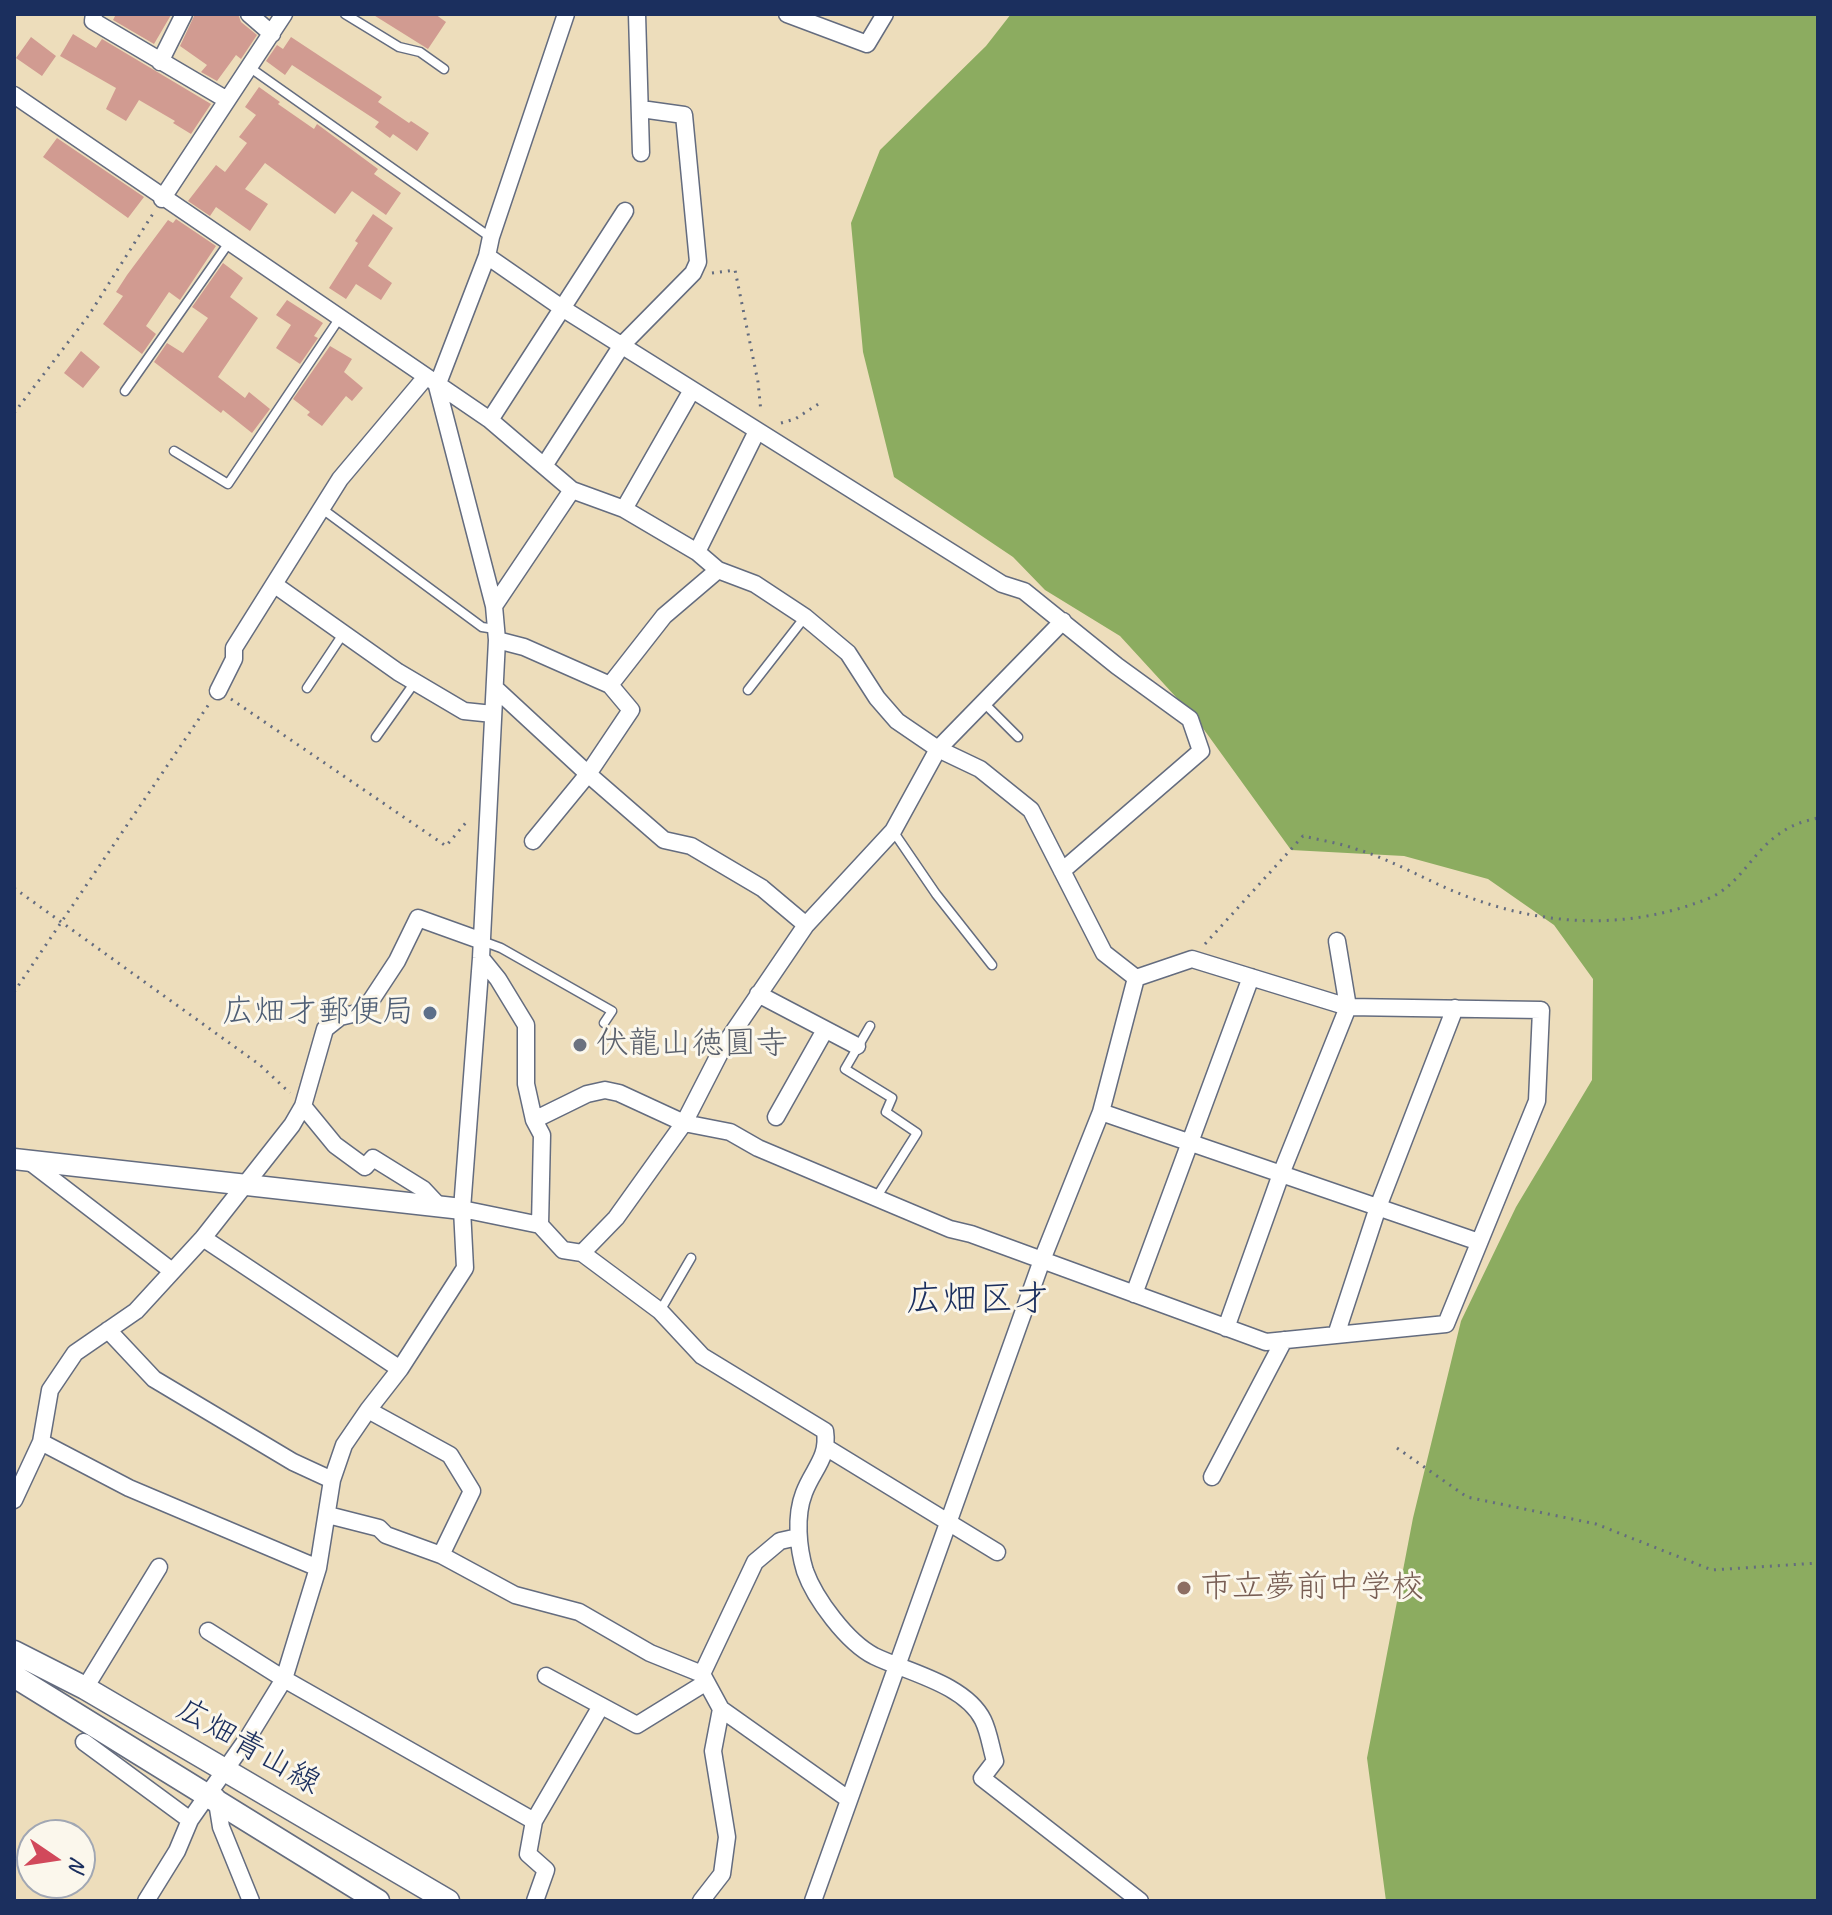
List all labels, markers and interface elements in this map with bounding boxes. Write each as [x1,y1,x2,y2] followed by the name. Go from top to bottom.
[222,994,414,1032] place label: 広畑才郵便局
[421,1004,439,1022] marker: 広畑才郵便局
[596,1026,788,1064] place label: 伏龍山徳圓寺
[571,1036,589,1054] marker: 伏龍山徳圓寺
[906,1279,1050,1323] district label: 広畑区才
[1200,1569,1424,1607] place label: 市立夢前中学校
[1175,1579,1193,1597] marker: 市立夢前中学校
[169,1690,327,1804] street label: 広畑青山線
[16,1819,96,1899] north arrow
[62,1854,93,1874] text: N

